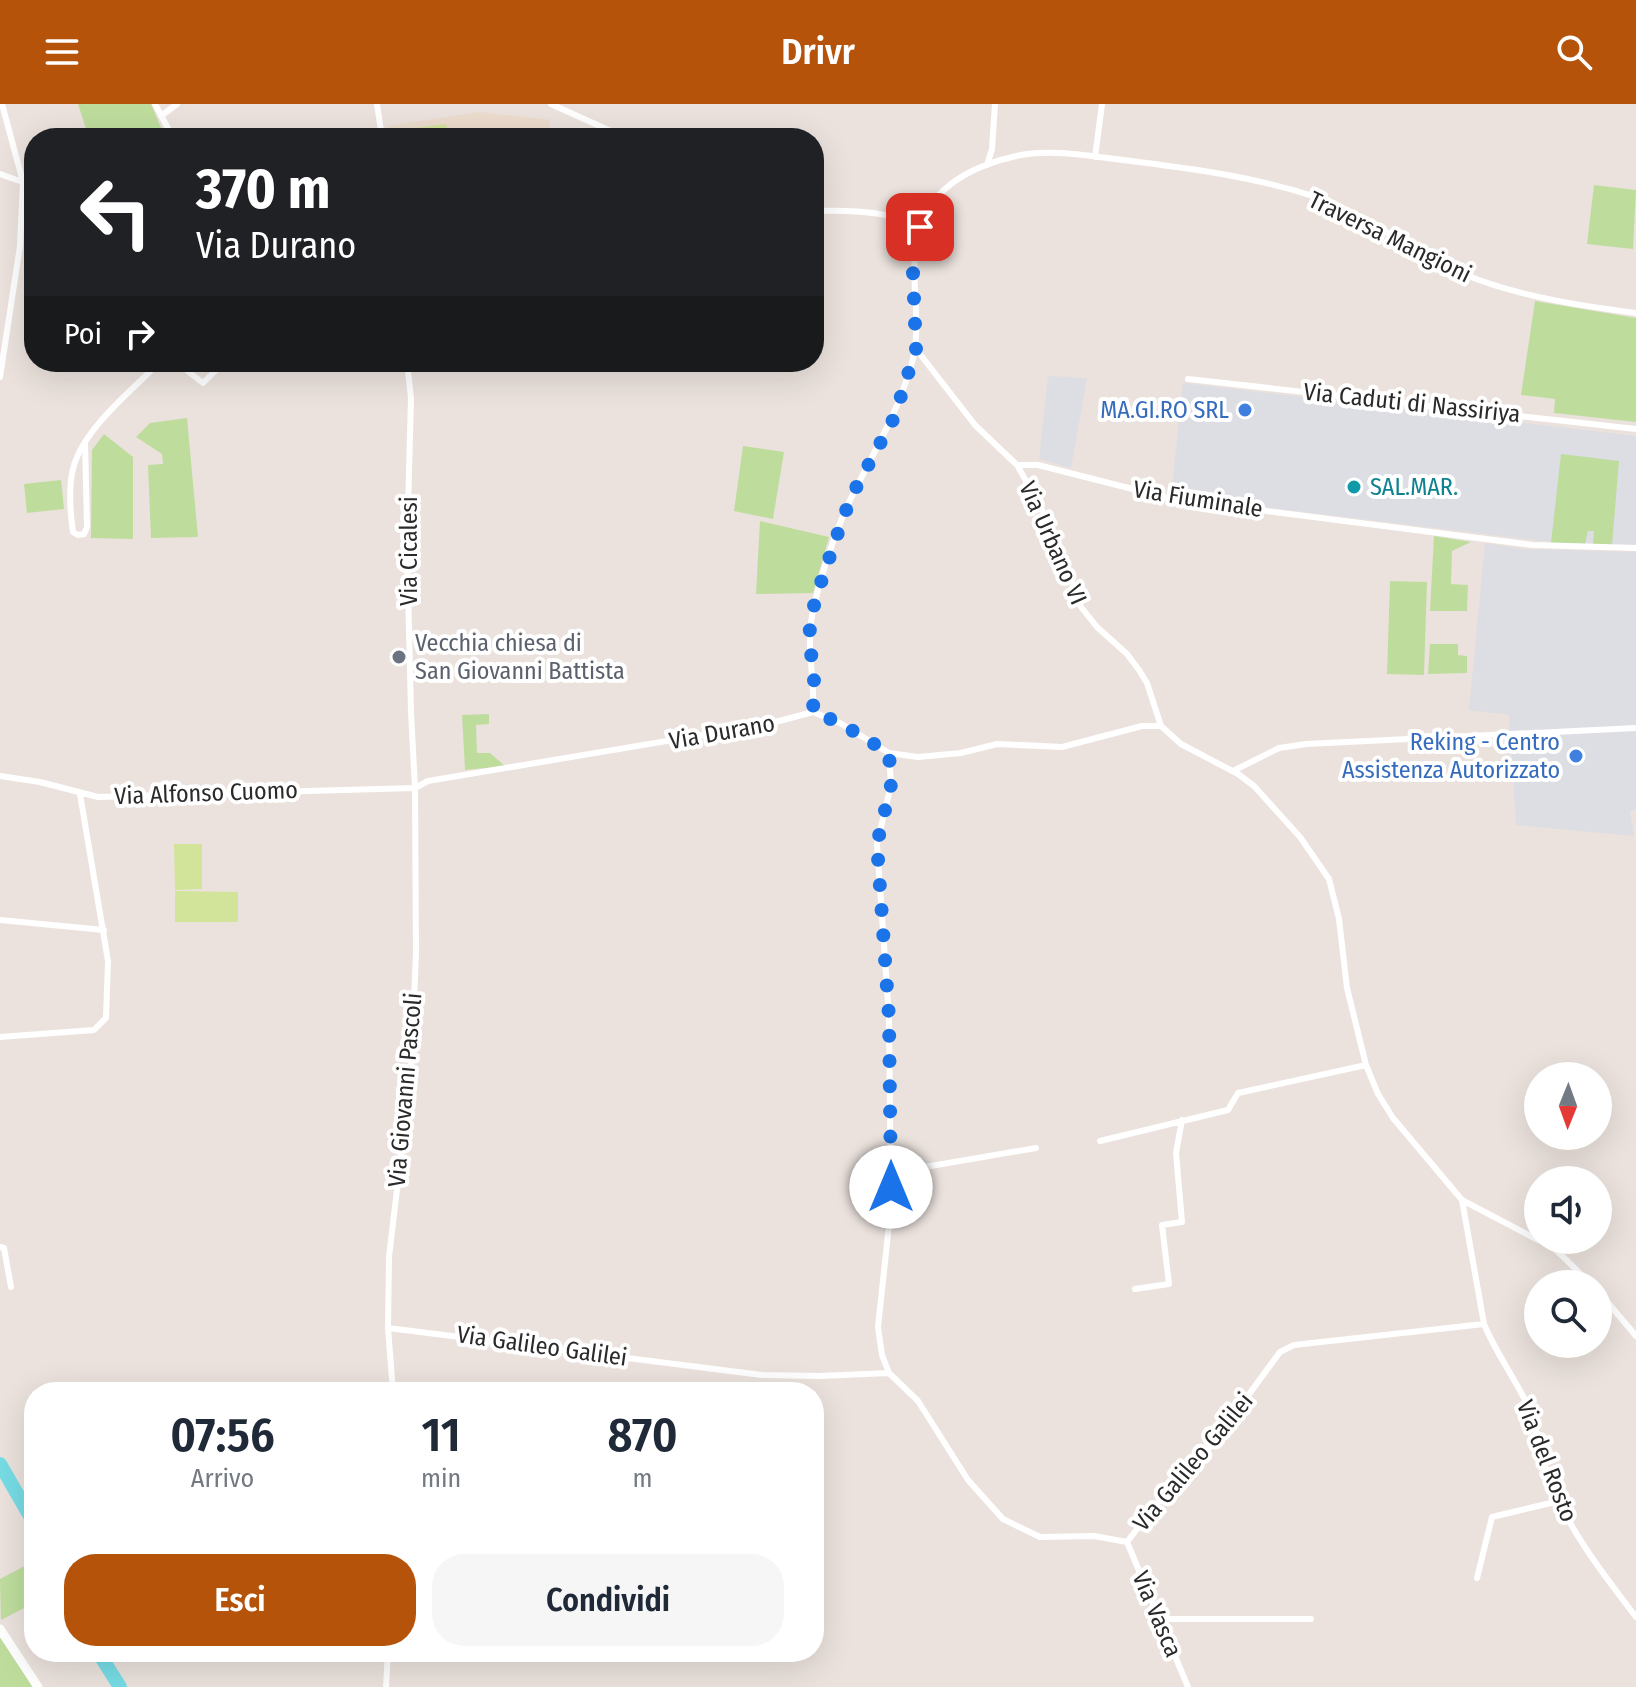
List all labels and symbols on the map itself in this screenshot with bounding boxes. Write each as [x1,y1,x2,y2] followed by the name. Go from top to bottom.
[1304,186,1476,288] street label: Traversa Mangioni
[886,193,954,261] pin
[1302,378,1522,428] street label: Via Caduti di Nassiriya
[1100,396,1229,424] place label: MA.GI.RO SRL
[1236,401,1254,419] marker: MA.GI.RO SRL
[1370,473,1458,501] place label: SAL.MAR.
[1131,475,1265,523] street label: Via Fiuminale
[1013,477,1093,609] street label: Via Urbano VI
[1345,478,1363,496] marker: SAL.MAR.
[395,496,423,606] street label: Via Cicalesi
[415,629,625,685] place label: Vecchia chiesa di San Giovanni Battista
[390,648,408,666] marker: Vecchia chiesa di San Giovanni Battista
[667,709,777,755] street label: Via Durano
[1342,728,1560,784] place label: Reking - Centro Assistenza Autorizzato
[1567,747,1585,765] marker: Reking - Centro Assistenza Autorizzato
[114,776,298,810] street label: Via Alfonso Cuomo
[383,992,427,1188] street label: Via Giovanni Pascoli
[1524,1062,1612,1150] north arrow
[849,1145,933,1229] position arrow
[455,1320,629,1372] street label: Via Galileo Galilei
[1127,1387,1259,1537] street label: Via Galileo Galilei
[1511,1396,1583,1526] street label: Via del Rosto
[1126,1567,1188,1661] street label: Via Vasca

